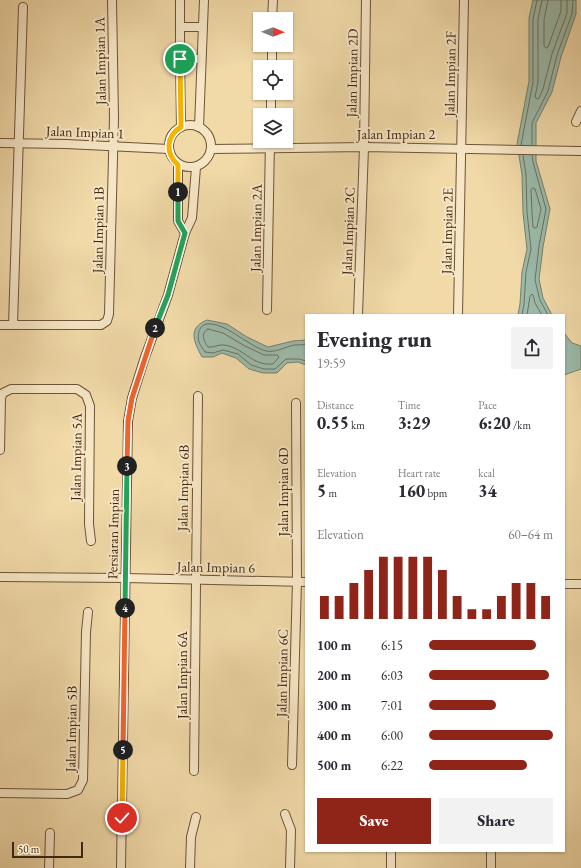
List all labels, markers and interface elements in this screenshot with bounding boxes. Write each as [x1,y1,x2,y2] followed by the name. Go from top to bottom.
[253,12,293,52] north arrow
[253,12,293,148] map controls
[90,17,110,106] street label: Jalan Impian 1A
[342,28,362,119] street label: Jalan Impian 2D
[440,31,460,118] street label: Jalan Impian 2F
[163,42,197,76] pin
[169,48,191,70] icon: arrive
[253,60,293,100] button: locate
[253,108,293,148] button: layers
[45,122,124,142] street label: Jalan Impian 1
[356,125,435,143] street label: Jalan Impian 2
[168,182,188,202] pin: 1
[246,184,266,273] street label: Jalan Impian 2A
[175,185,181,199] text: 1
[88,187,108,274] street label: Jalan Impian 1B
[337,187,359,276] street label: Jalan Impian 2C
[437,188,457,275] street label: Jalan Impian 2E
[145,318,165,338] pin: 2
[152,321,158,335] text: 2
[317,325,432,354] text: Evening run
[511,327,553,369] button: share
[317,355,345,372] text: 19:59
[317,398,354,412] text: Distance
[398,398,421,412] text: Time
[478,398,497,412] text: Pace
[317,412,349,434] text: 0.55
[398,412,430,434] text: 3:29
[478,412,511,434] text: 6:20
[66,413,86,502] street label: Jalan Impian 5A
[349,418,365,432] text: km
[511,418,531,432] text: /km
[173,445,193,532] street label: Jalan Impian 6B
[274,447,292,537] street label: Jalan Impian 6D
[117,456,137,476] pin: 3
[124,459,130,473] text: 3
[317,466,357,480] text: Elevation
[398,466,440,480] text: Heart rate
[478,466,495,480] text: kcal
[317,480,326,502] text: 5
[398,480,425,502] text: 160
[478,480,497,502] text: 34
[326,486,337,500] text: m
[425,486,447,500] text: bpm
[103,488,123,579] street label: Persiaran Impian
[317,526,364,543] text: Elevation
[508,526,553,543] text: 60–64 m
[176,557,256,577] street label: Jalan Impian 6
[115,598,135,618] pin: 4
[122,601,128,615] text: 4
[272,629,292,718] street label: Jalan Impian 6C
[173,631,191,720] street label: Jalan Impian 6A
[317,637,351,654] text: 100 m
[381,637,403,654] text: 6:15
[317,667,351,684] text: 200 m
[381,667,403,684] text: 6:03
[61,686,81,773] street label: Jalan Impian 5B
[317,697,351,714] text: 300 m
[381,697,403,714] text: 7:01
[317,727,351,744] text: 400 m
[381,727,403,744] text: 6:00
[113,740,133,760] pin: 5
[120,743,126,757] text: 5
[317,757,351,774] text: 500 m
[381,757,403,774] text: 6:22
[317,798,431,844] button: Save
[439,798,553,844] button: Share
[105,801,139,835] pin
[111,807,133,829] icon: check
[12,840,83,859] scale bar
[18,842,39,856] text: 50 m

